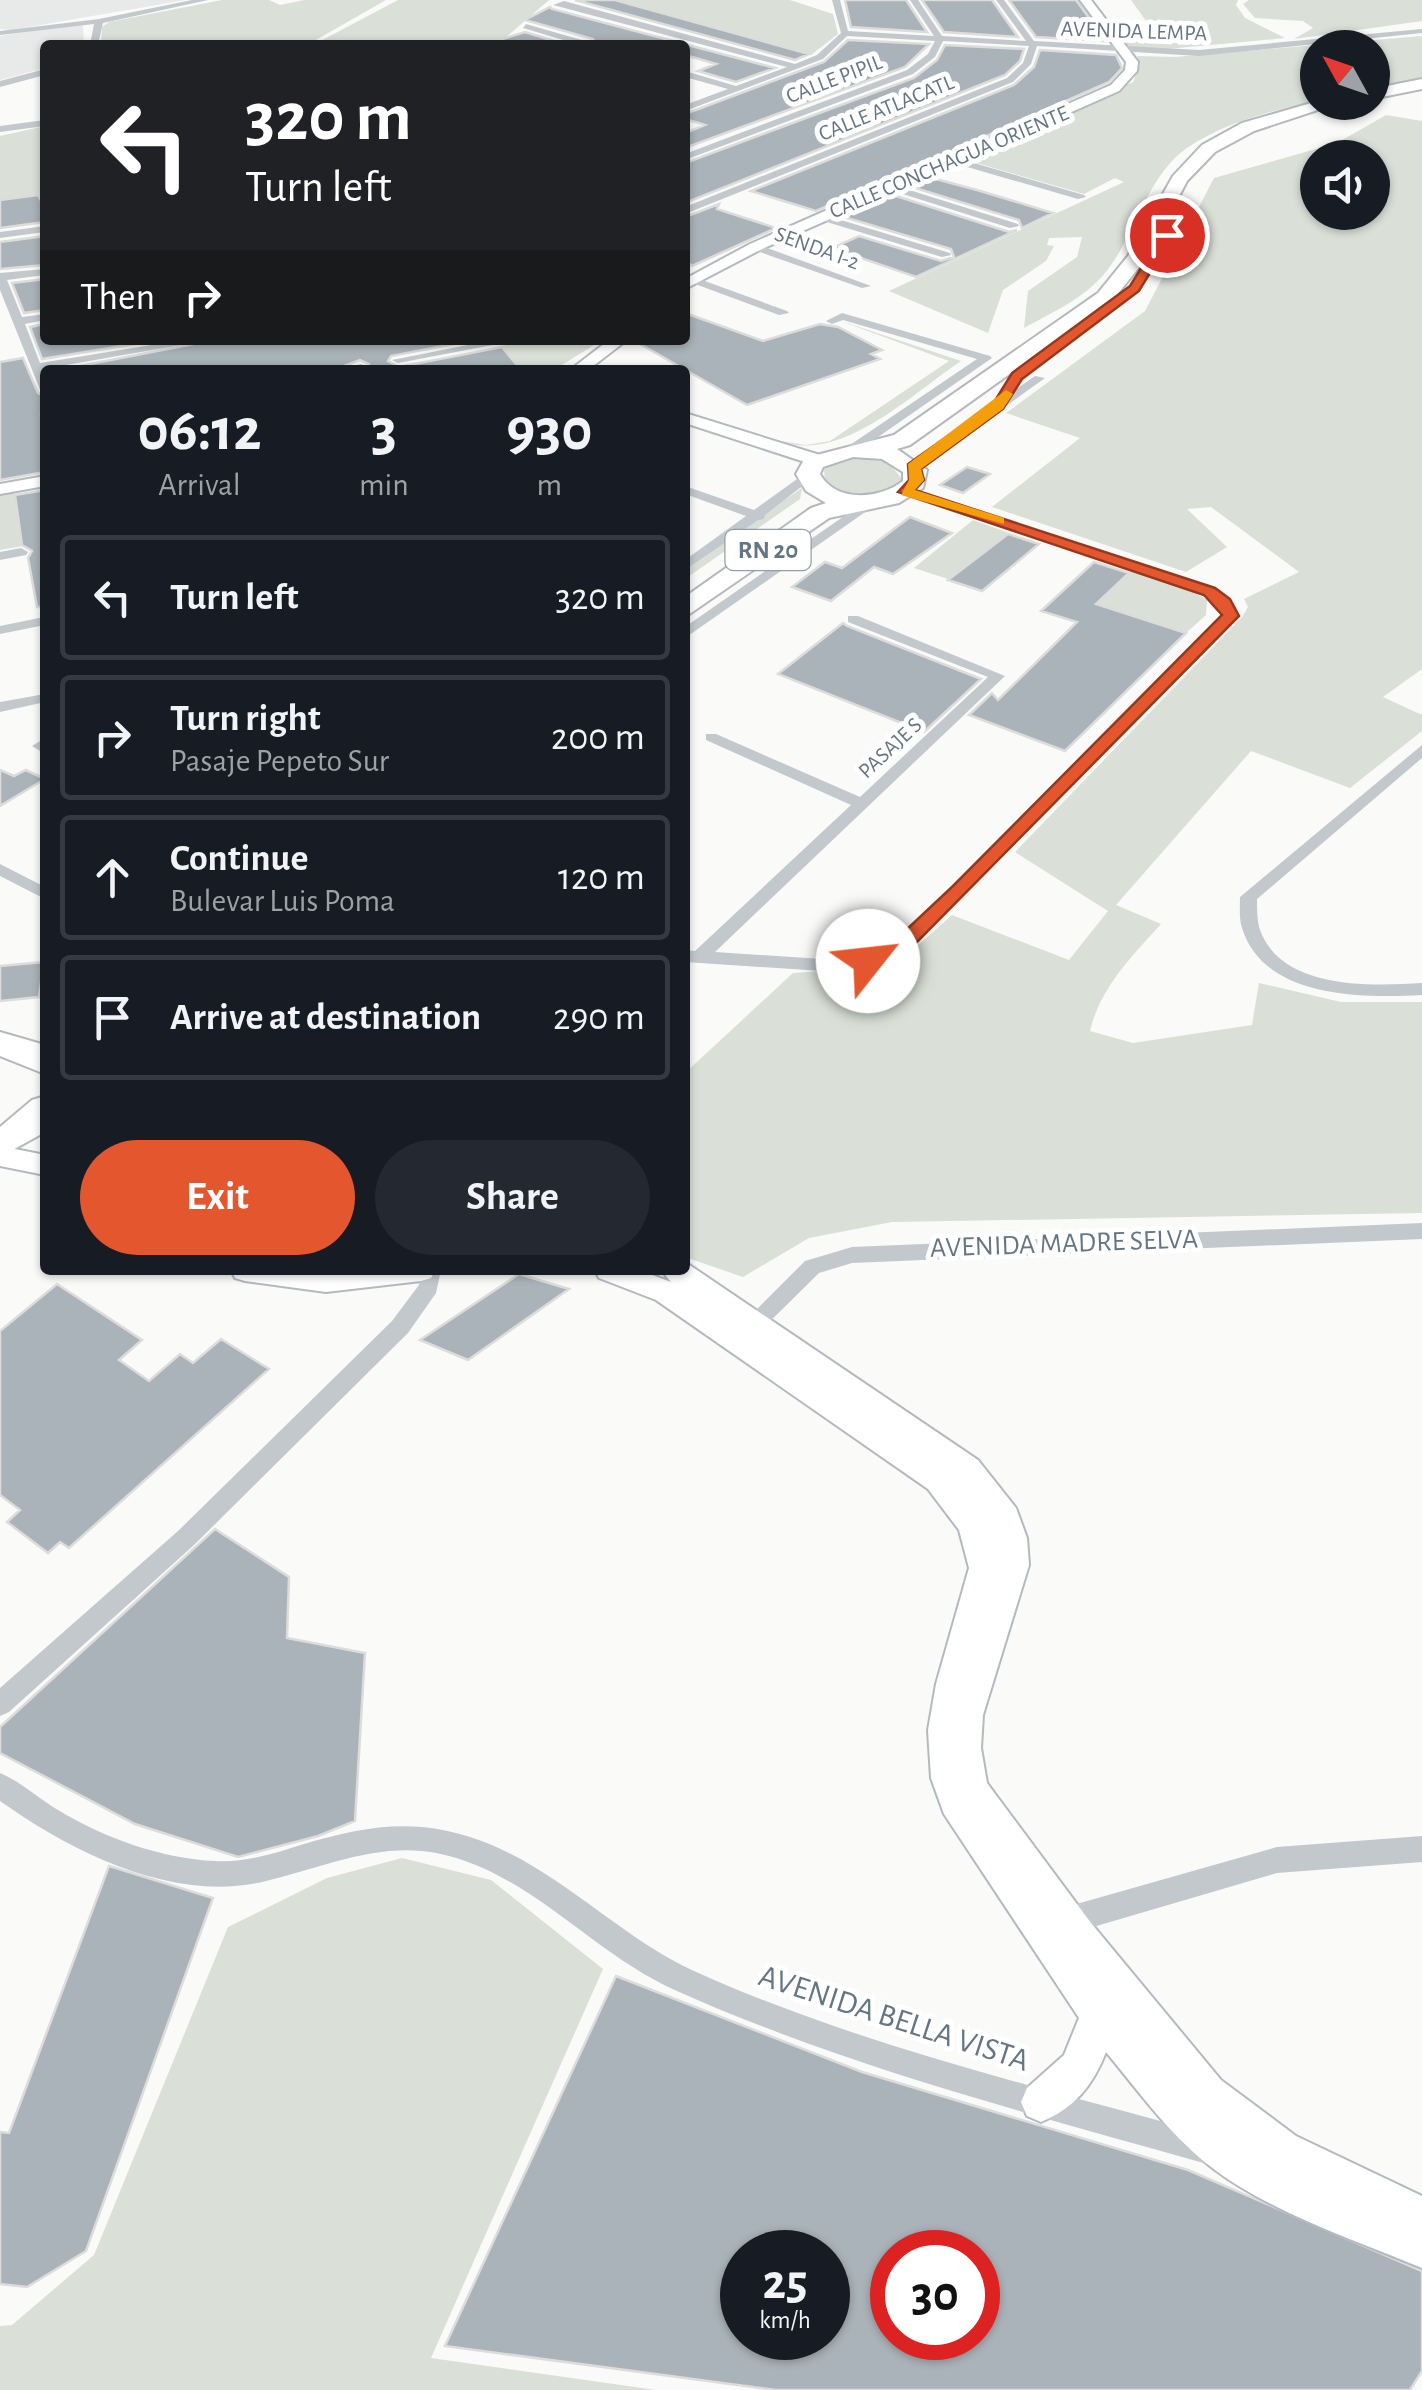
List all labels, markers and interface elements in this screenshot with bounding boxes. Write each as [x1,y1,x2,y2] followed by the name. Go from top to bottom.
[1060,17,1208,45] street label: AVENIDA LEMPA
[1300,30,1390,120] north arrow
[1300,30,1390,230] map controls
[783,50,886,107] street label: CALLE PIPIL
[815,71,957,145] street label: CALLE ATLACATL
[80,80,210,210] icon: left
[245,83,412,153] text: 320 m
[826,101,1072,222] street label: CALLE CONCHAGUA ORIENTE
[1300,140,1390,230] button: sound
[245,165,392,210] text: Turn left
[1125,193,1210,278] pin
[1140,208,1195,263] icon: arrive
[772,223,862,273] street label: SENDA I-2
[175,270,230,325] icon: right
[80,279,155,317] text: Then
[138,401,261,461] text: 06:12
[371,401,397,461] text: 3
[506,401,592,461] text: 930
[158,469,241,501] text: Arrival
[359,469,409,501] text: min
[537,469,562,501] text: m
[726,530,810,570] road number: RN 20
[85,570,140,625] icon: left
[170,579,298,617] text: Turn left
[555,579,645,617] text: 320 m
[170,700,320,738] text: Turn right
[85,710,140,765] icon: right
[854,713,926,783] street label: PASAJE S
[551,719,645,757] text: 200 m
[170,745,389,777] text: Pasaje Pepeto Sur
[170,840,308,878] text: Continue
[85,850,140,905] icon: ahead
[558,859,645,897] text: 120 m
[170,885,395,917] text: Bulevar Luis Poma
[816,909,920,1013] position arrow
[85,990,140,1045] icon: arrive
[170,999,481,1037] text: Arrive at destination
[553,999,645,1037] text: 290 m
[80,1140,355,1255] button: Exit
[375,1140,650,1255] button: Share
[929,1225,1199,1263] street label: AVENIDA MADRE SELVA
[755,1959,1033,2077] street label: AVENIDA BELLA VISTA
[870,2230,1000,2360] speed limit sign: 30
[762,2258,808,2308] text: 25
[759,2308,811,2333] text: km/h

